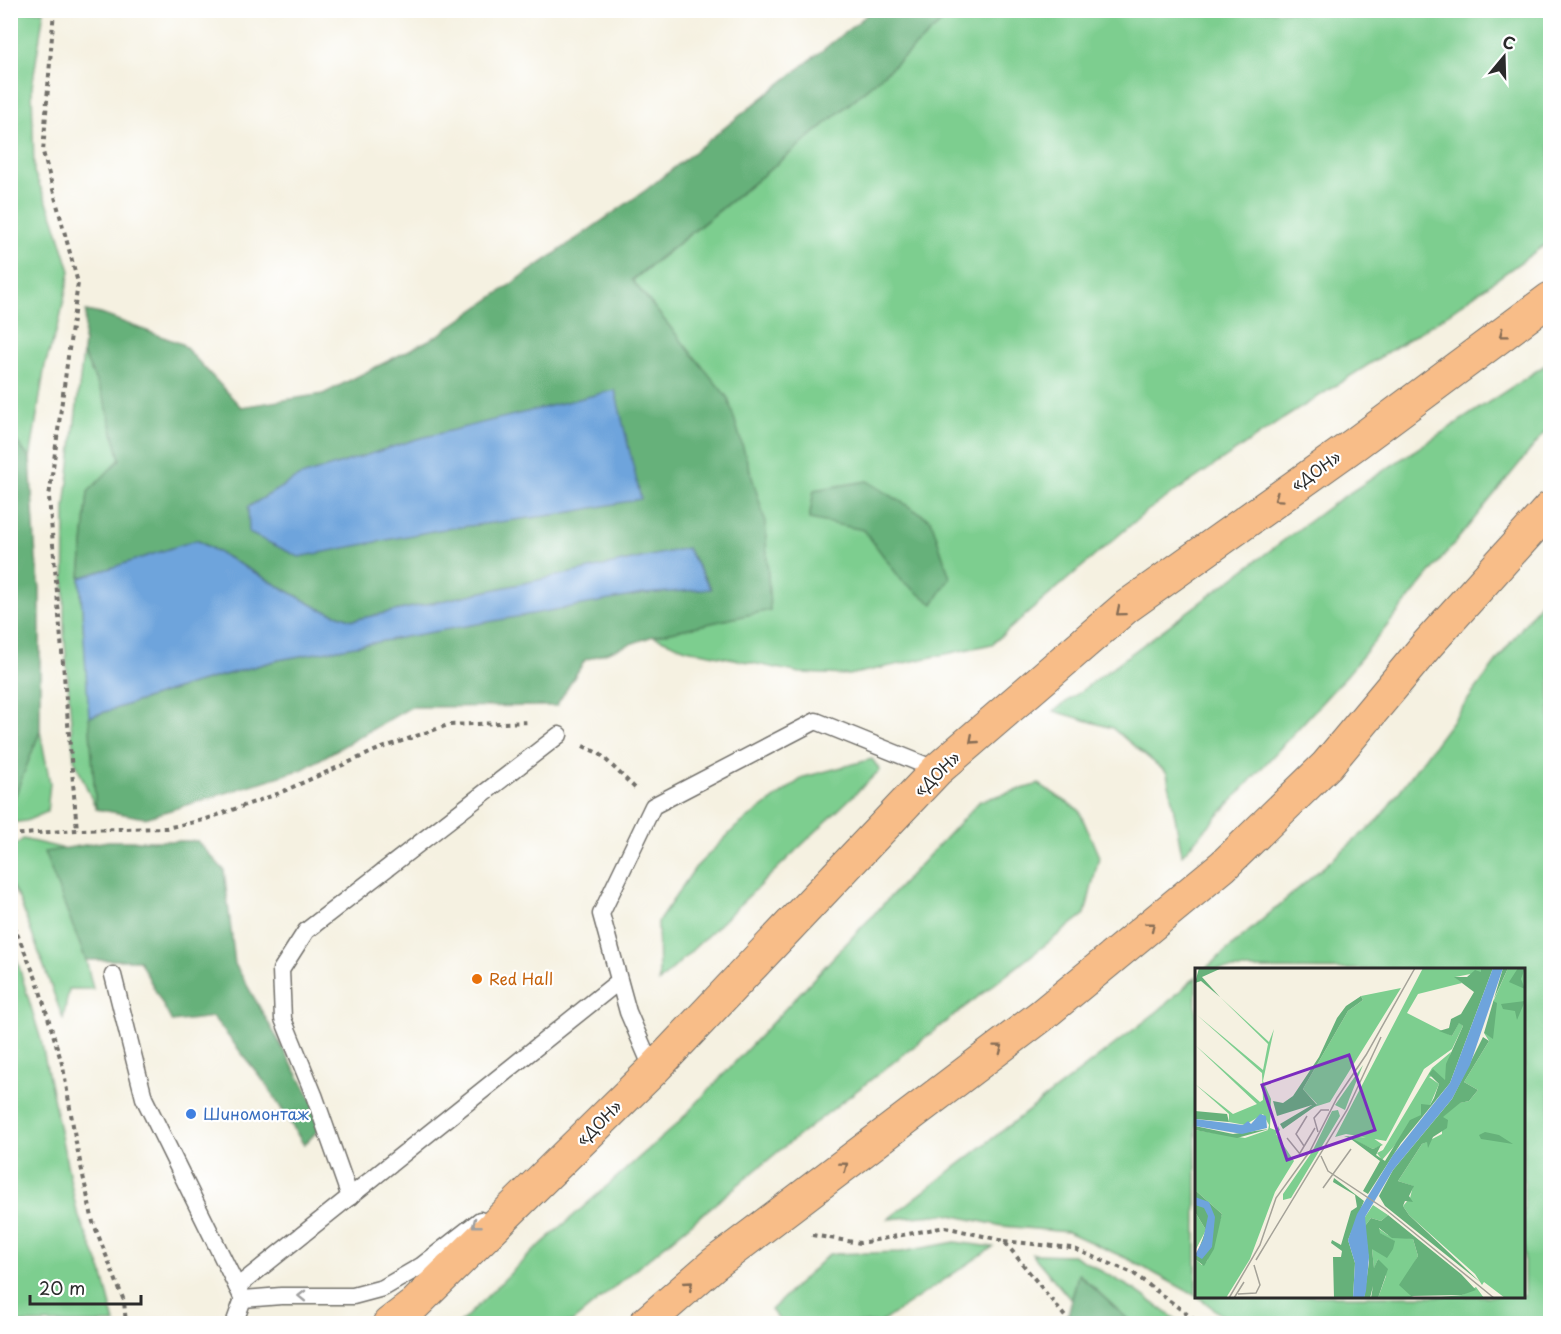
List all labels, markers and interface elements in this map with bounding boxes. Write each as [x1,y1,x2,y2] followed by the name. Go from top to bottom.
[1474,27,1534,87] north arrow
[1500,29,1519,55] text: С
[1499,327,1510,338] one-way arrow
[1286,444,1345,496] street label: «ДОН»
[1274,491,1285,502] one-way arrow
[1116,605,1127,616] one-way arrow
[969,733,980,744] one-way arrow
[908,745,965,801] street label: «ДОН»
[1144,922,1155,933] one-way arrow
[489,966,553,990] place label: Red Hall
[1195,968,1525,1298] inset map
[470,972,484,986] marker: Red Hall
[992,1044,1003,1055] one-way arrow
[570,1094,627,1151] street label: «ДОН»
[203,1101,309,1125] place label: Шиномонтаж
[184,1107,198,1121] marker: Шиномонтаж
[837,1162,848,1173] one-way arrow
[472,1216,483,1227] one-way arrow
[30,1268,141,1306] scale bar
[39,1274,85,1301] text: 20 m
[683,1281,693,1292] one-way arrow
[298,1290,307,1303] one-way arrow

